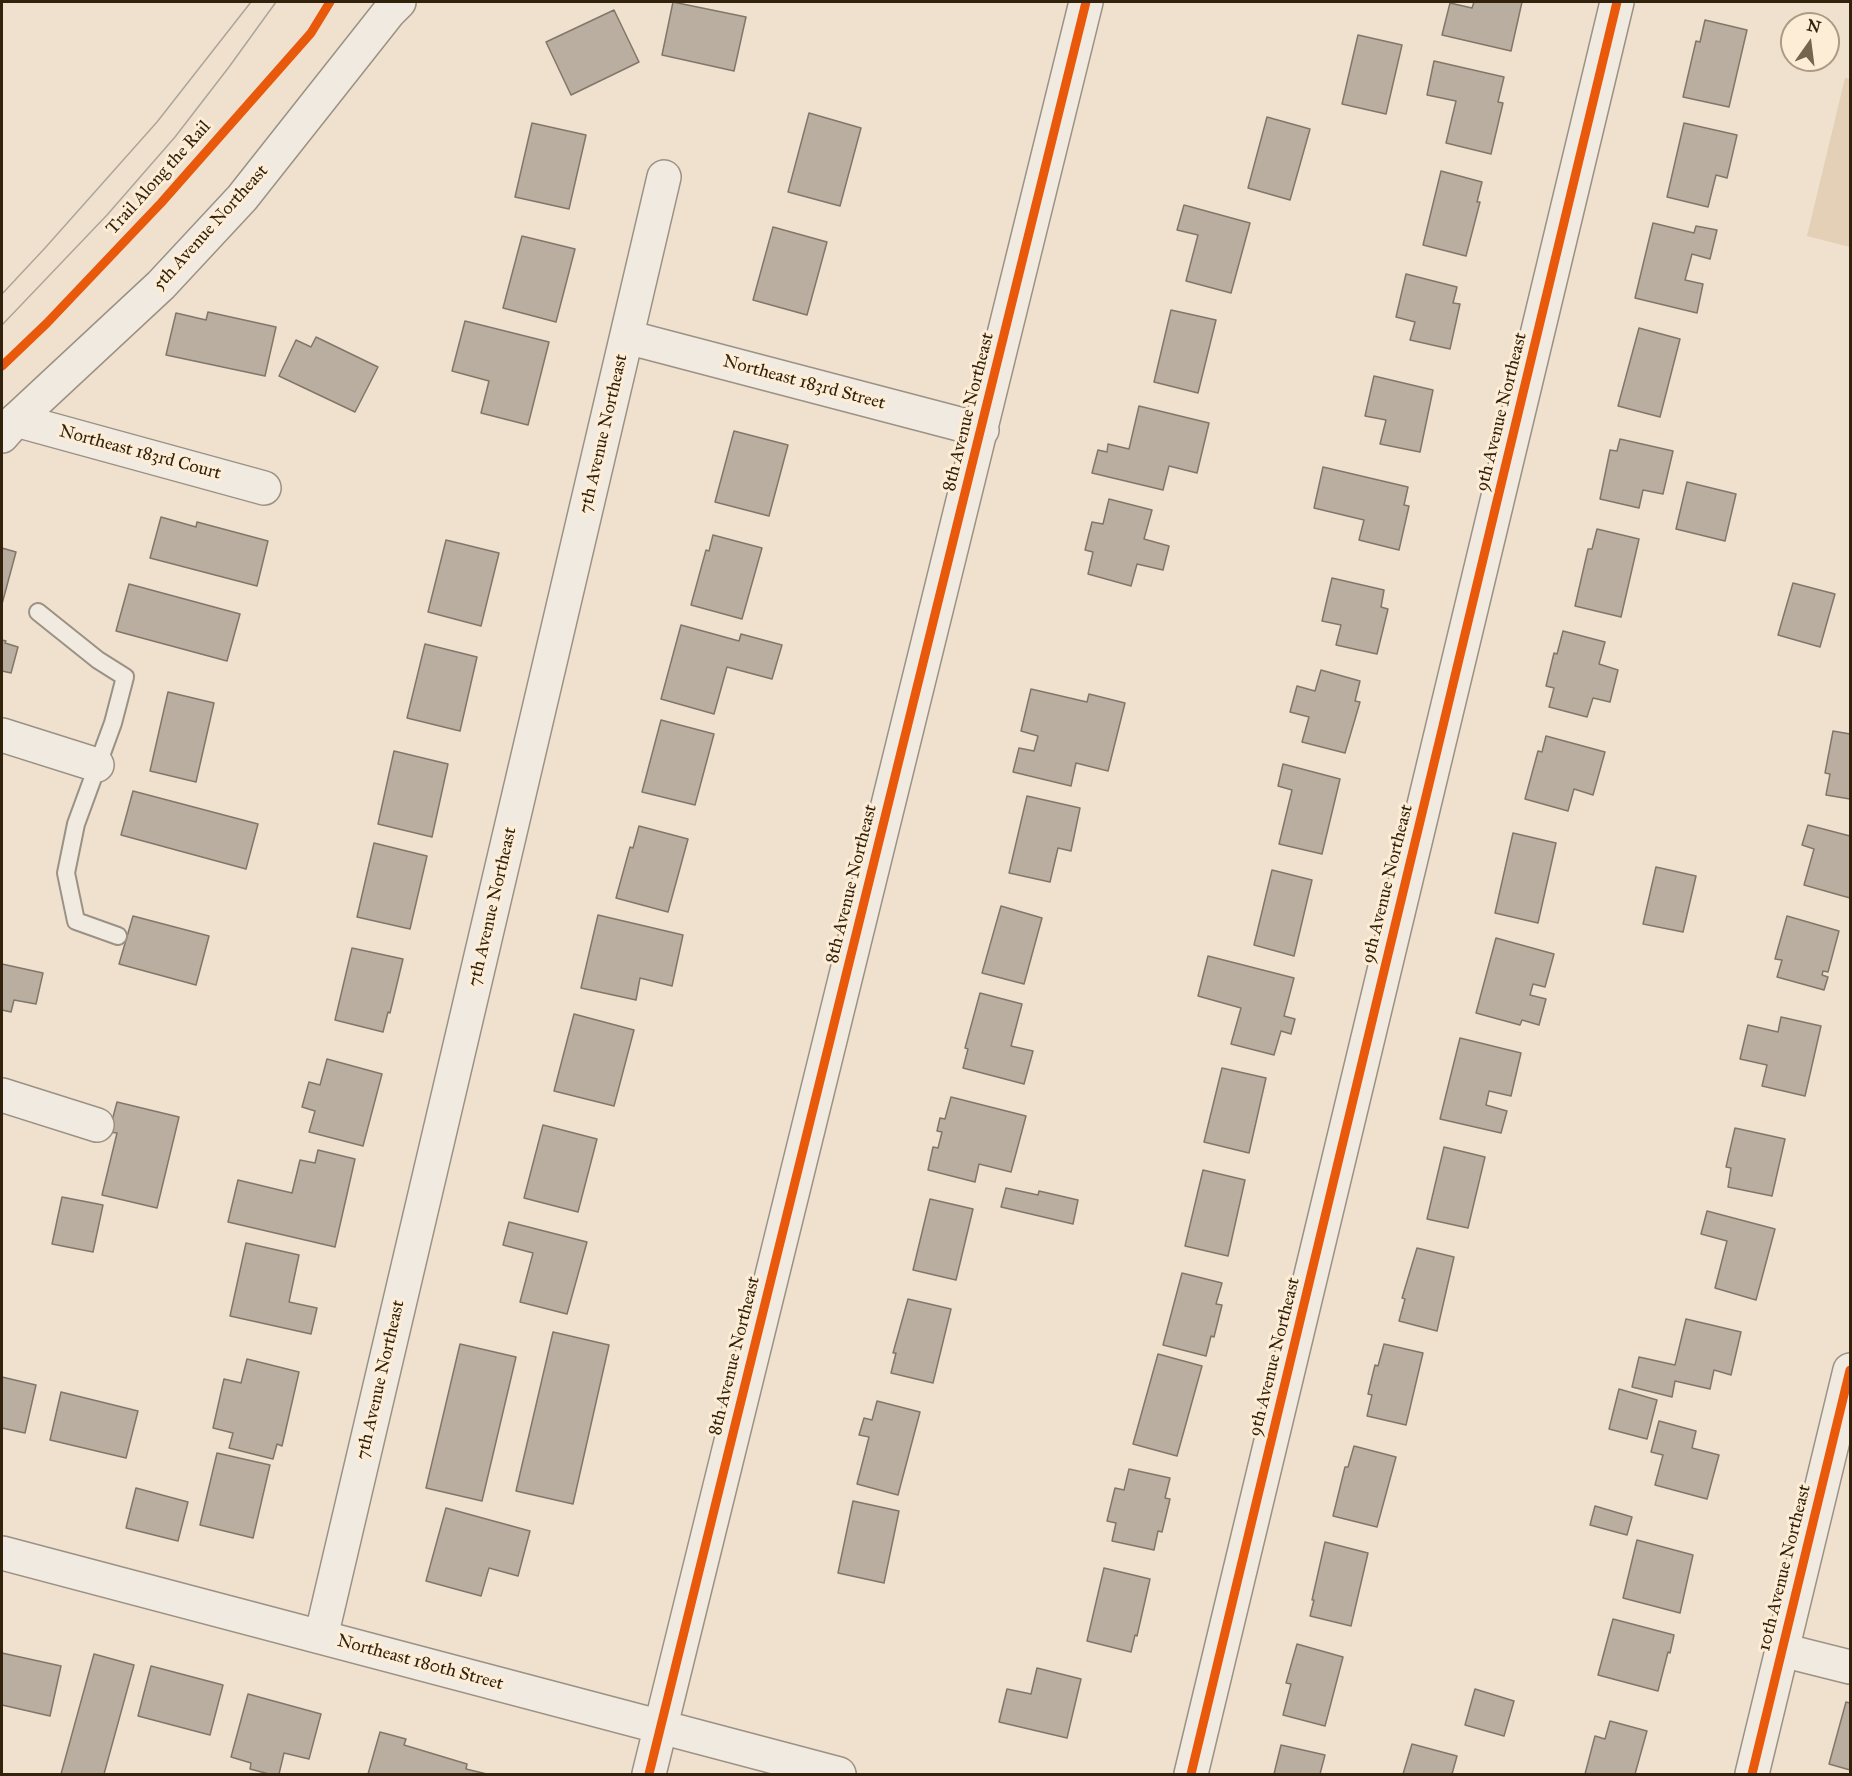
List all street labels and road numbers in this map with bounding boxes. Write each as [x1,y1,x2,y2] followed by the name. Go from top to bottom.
[102,117,216,239] street label: Trail Along the Rail
[149,161,273,295] street label: 5th Avenue Northeast
[939,330,999,494] street label: 8th Avenue Northeast
[1472,330,1532,494] street label: 9th Avenue Northeast
[720,351,888,415] street label: Northeast 183rd Street
[575,352,633,516] street label: 7th Avenue Northeast
[57,421,223,485] street label: Northeast 183rd Court
[822,802,882,966] street label: 8th Avenue Northeast
[1358,802,1418,966] street label: 9th Avenue Northeast
[464,825,522,989] street label: 7th Avenue Northeast
[705,1274,765,1438] street label: 8th Avenue Northeast
[1245,1275,1305,1439] street label: 9th Avenue Northeast
[352,1298,410,1462] street label: 7th Avenue Northeast
[1754,1482,1816,1654] street label: 10th Avenue Northeast
[335,1630,505,1696] street label: Northeast 180th Street

